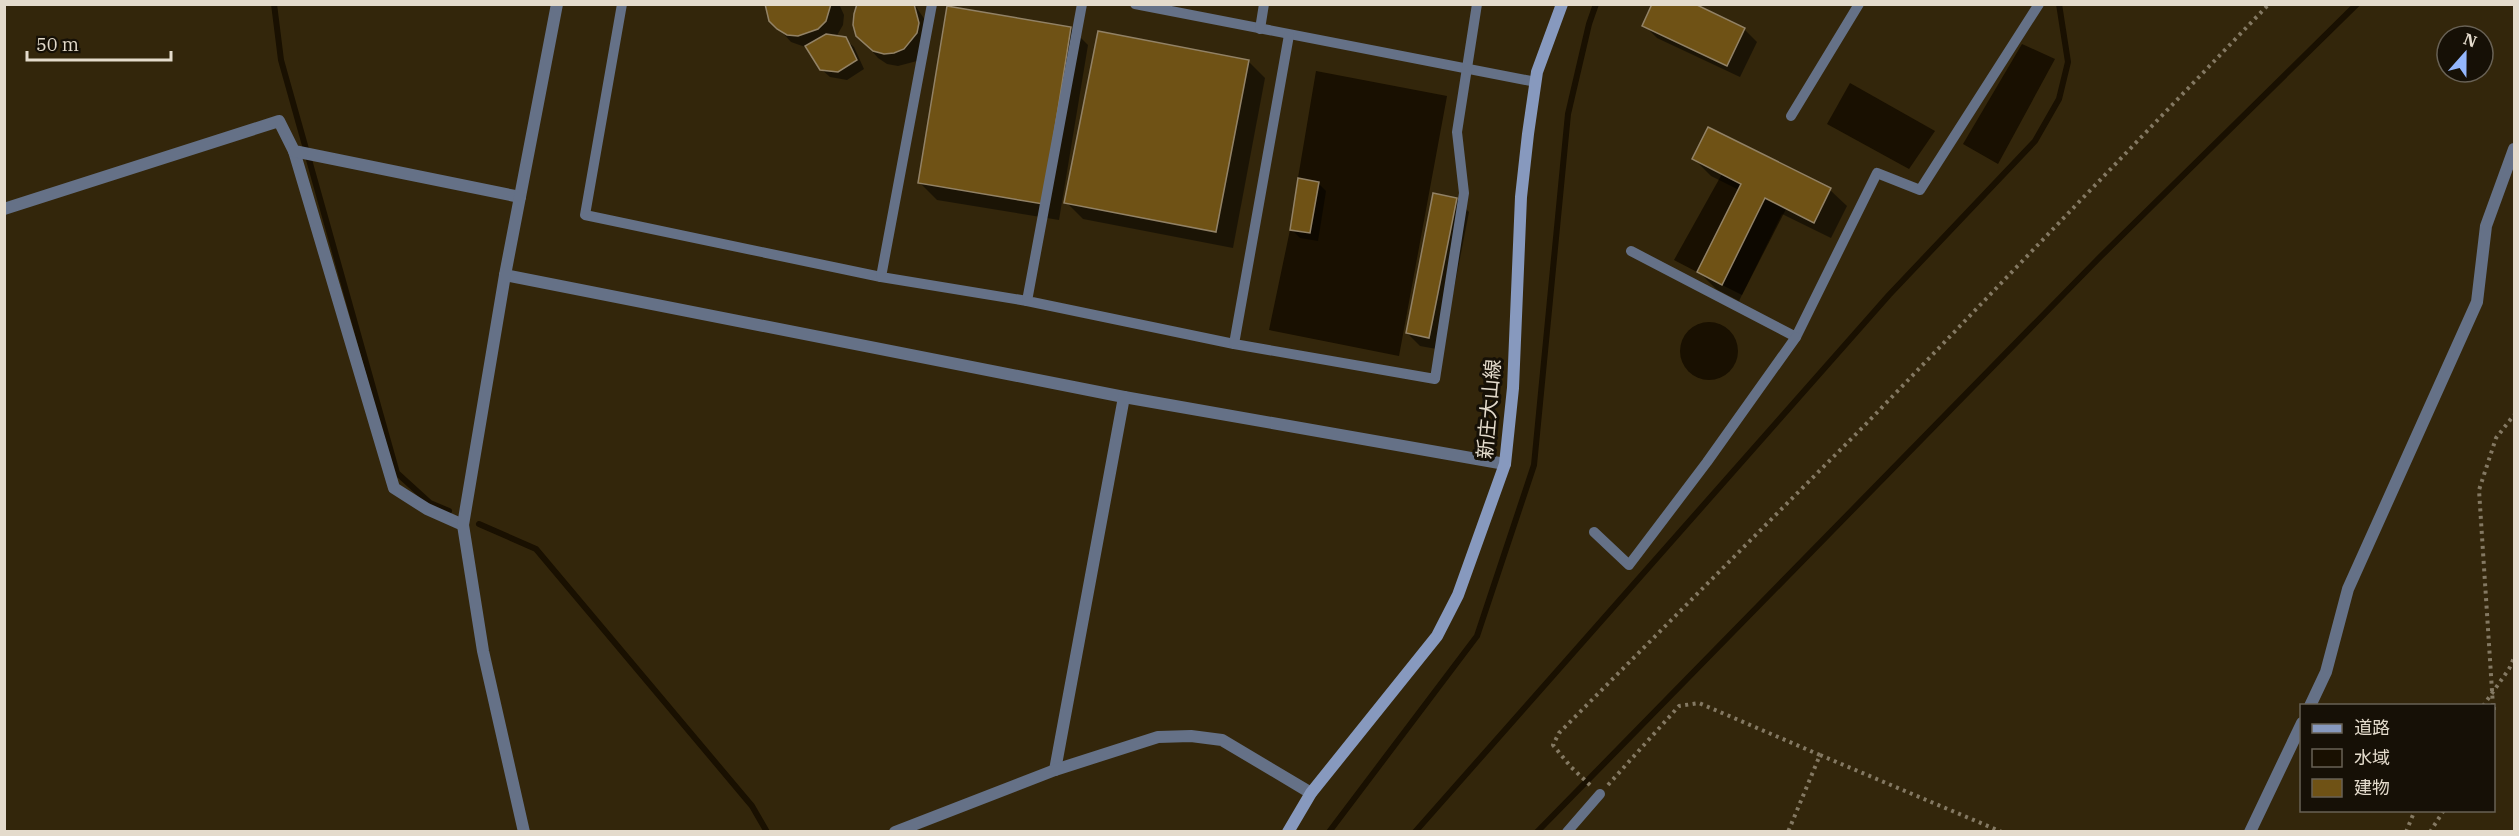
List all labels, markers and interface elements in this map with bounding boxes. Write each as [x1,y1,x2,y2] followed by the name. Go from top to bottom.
[27,24,171,62] scale bar
[2435,24,2495,84] north arrow
[2461,28,2480,52] text: N
[36,33,79,56] text: 50 m
[1471,358,1506,460] street label: 新庄大山線
[2300,704,2495,812] legend
[2354,716,2390,739] text: 道路
[2354,746,2390,769] text: 水域
[2354,776,2390,799] text: 建物

